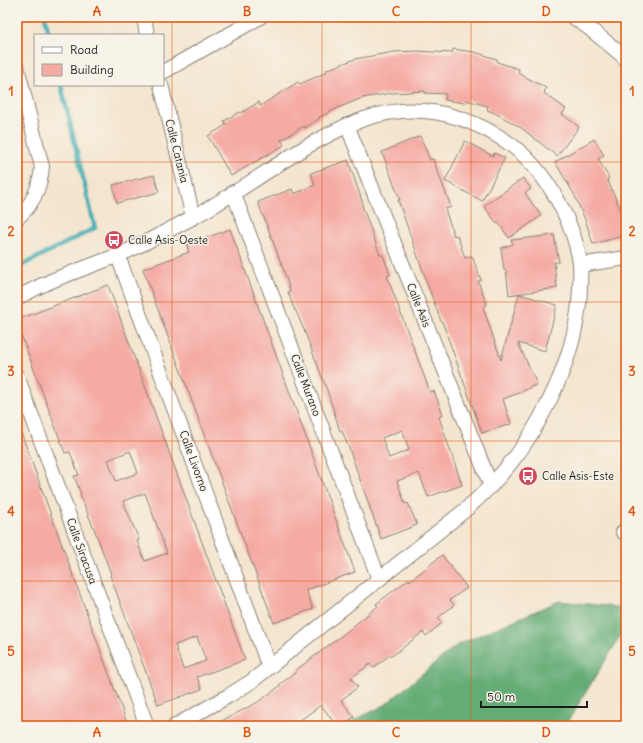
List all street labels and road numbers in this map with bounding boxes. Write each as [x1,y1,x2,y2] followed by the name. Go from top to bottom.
[162,118,192,184] street label: Calle Catania
[404,281,434,329] street label: Calle Asis
[288,352,324,418] street label: Calle Murano
[176,429,212,493] street label: Calle Livorno
[64,516,100,586] street label: Calle Siracusa

